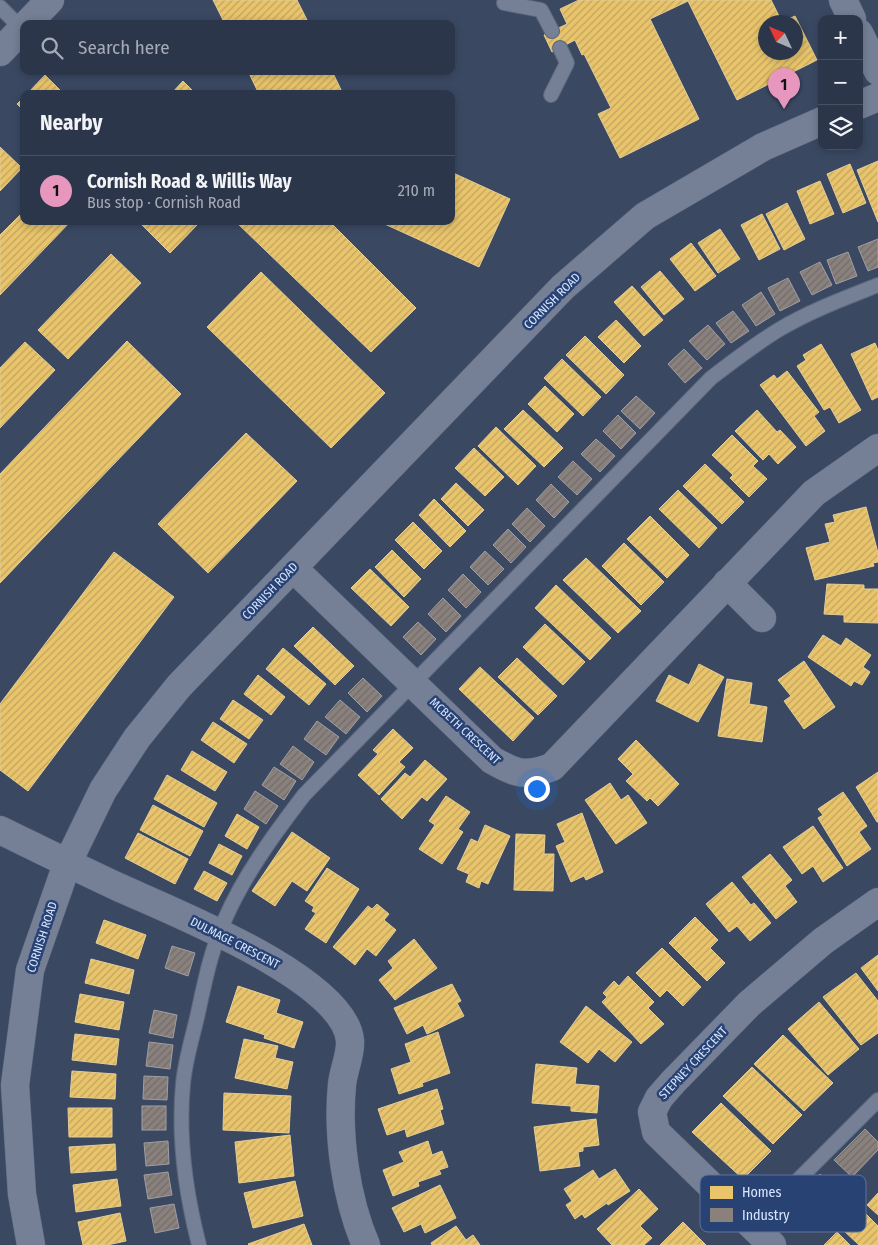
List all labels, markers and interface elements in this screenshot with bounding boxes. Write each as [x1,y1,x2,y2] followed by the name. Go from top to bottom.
[758,15,803,60] north arrow
[818,15,863,150] map controls
[818,15,863,60] button: +
[20,20,455,75] search box
[38,34,66,62] icon: search
[78,36,170,59] text: Search here
[818,60,863,105] button: −
[768,68,800,109] pin: 1
[818,105,863,150] button: layers
[40,110,102,136] text: Nearby
[87,170,291,193] text: Cornish Road & Willis Way
[53,181,59,200] text: 1
[398,181,435,200] text: 210 m
[87,193,241,212] text: Bus stop · Cornish Road
[521,270,583,332] street label: CORNISH ROAD
[239,560,301,622] street label: CORNISH ROAD
[427,695,503,767] street label: MCBETH CRESCENT
[524,776,550,802] your location
[24,900,60,974] street label: CORNISH ROAD
[188,915,282,972] street label: DULMAGE CRESCENT
[656,1024,730,1102] street label: STEPNEY CRESCENT
[700,1175,866,1232] legend
[742,1184,782,1201] text: Homes
[742,1207,790,1224] text: Industry

